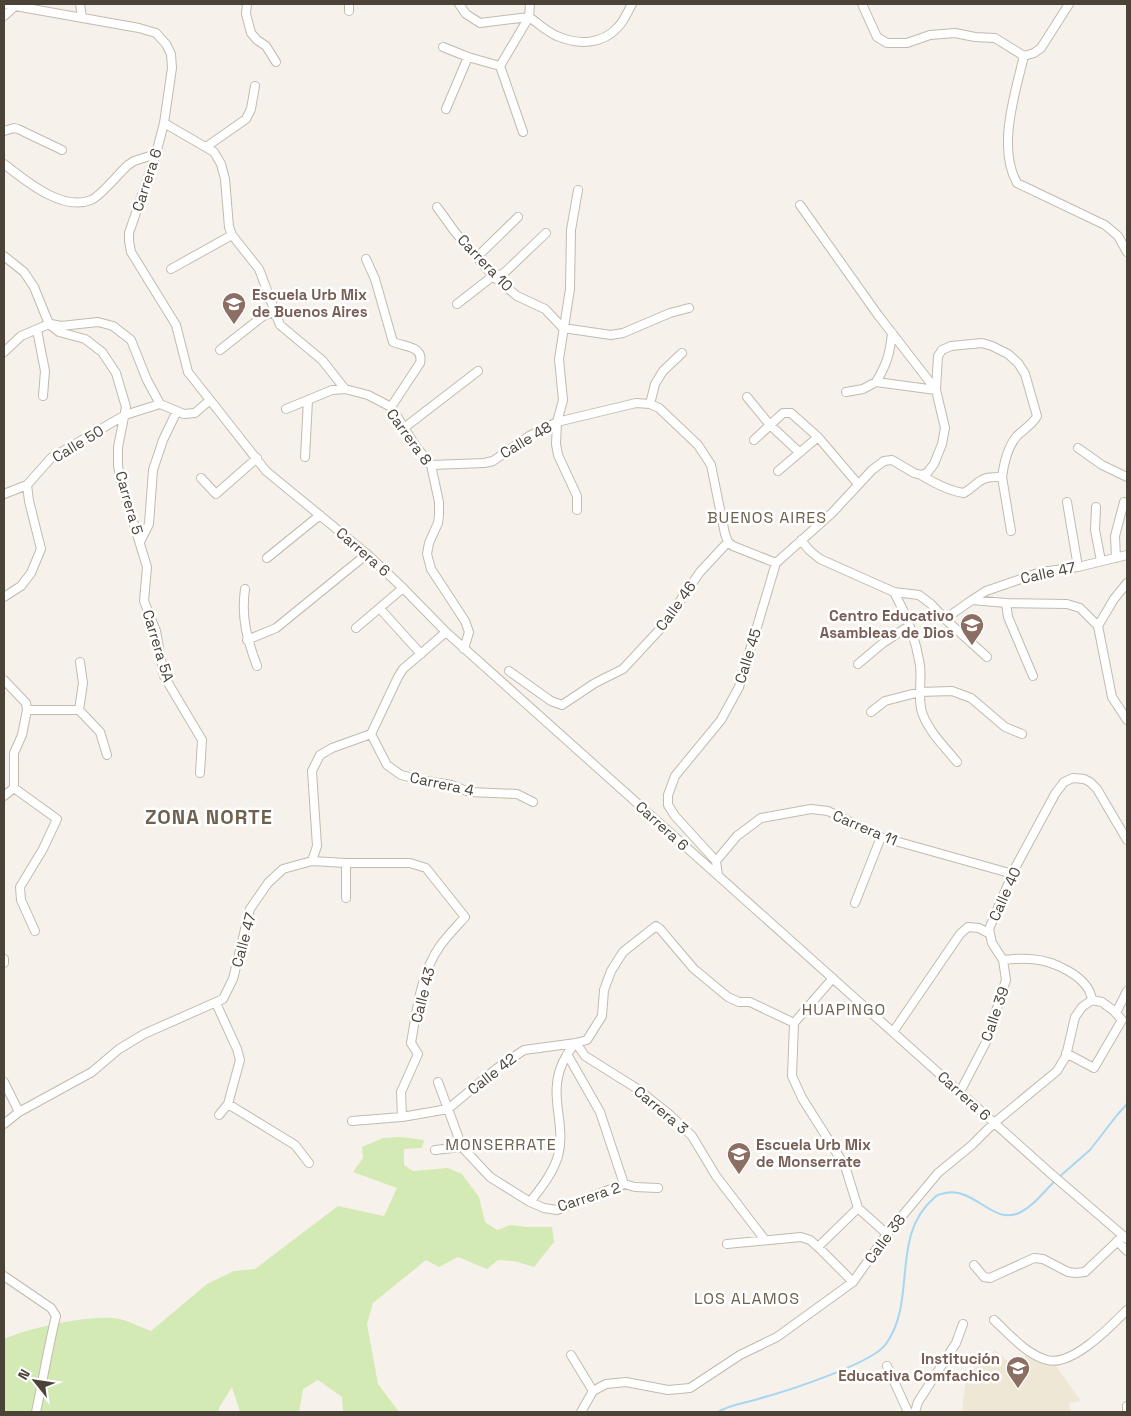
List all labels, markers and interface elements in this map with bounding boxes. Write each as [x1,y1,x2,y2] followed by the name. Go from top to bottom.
[127,146,166,214] street label: Carrera 6
[454,230,517,295] street label: Carrera 10
[252,285,368,321] place label: Escuela Urb Mix de Buenos Aires
[221,291,247,325] school or university icon: Escuela Urb Mix de Buenos Aires
[382,405,436,469] street label: Carrera 8
[496,417,555,462] street label: Calle 48
[48,421,107,466] street label: Calle 50
[111,469,148,537] street label: Carrera 5
[707,507,827,528] district label: BUENOS AIRES
[332,523,394,580] street label: Carrera 6
[1019,557,1077,588] street label: Calle 47
[651,577,700,634] street label: Calle 46
[820,606,954,642] place label: Centro Educativo Asambleas de Dios
[139,607,179,685] street label: Carrera 5A
[959,612,985,646] school or university icon: Centro Educativo Asambleas de Dios
[730,626,765,686] street label: Calle 45
[408,767,476,800] street label: Carrera 4
[632,797,693,855] street label: Carrera 6
[145,804,273,830] district label: ZONA NORTE
[830,805,900,850] street label: Carrera 11
[984,864,1025,924] street label: Calle 40
[227,911,260,969] street label: Calle 47
[406,965,439,1025] street label: Calle 43
[976,984,1013,1044] street label: Calle 39
[802,999,886,1020] district label: HUAPINGO
[463,1049,520,1099] street label: Calle 42
[934,1067,995,1125] street label: Carrera 6
[630,1081,692,1138] street label: Carrera 3
[445,1134,557,1155] district label: MONSERRATE
[756,1135,871,1171] place label: Escuela Urb Mix de Monserrate
[726,1141,752,1175] school or university icon: Escuela Urb Mix de Monserrate
[555,1177,623,1216] street label: Carrera 2
[860,1210,909,1267] street label: Calle 38
[694,1288,800,1309] district label: LOS ALAMOS
[838,1349,1000,1385] place label: Institución Educativa Comfachico
[1005,1355,1031,1389] school or university icon: Institución Educativa Comfachico
[10,1356,60,1406] north arrow
[14,1366,34,1383] text: N

